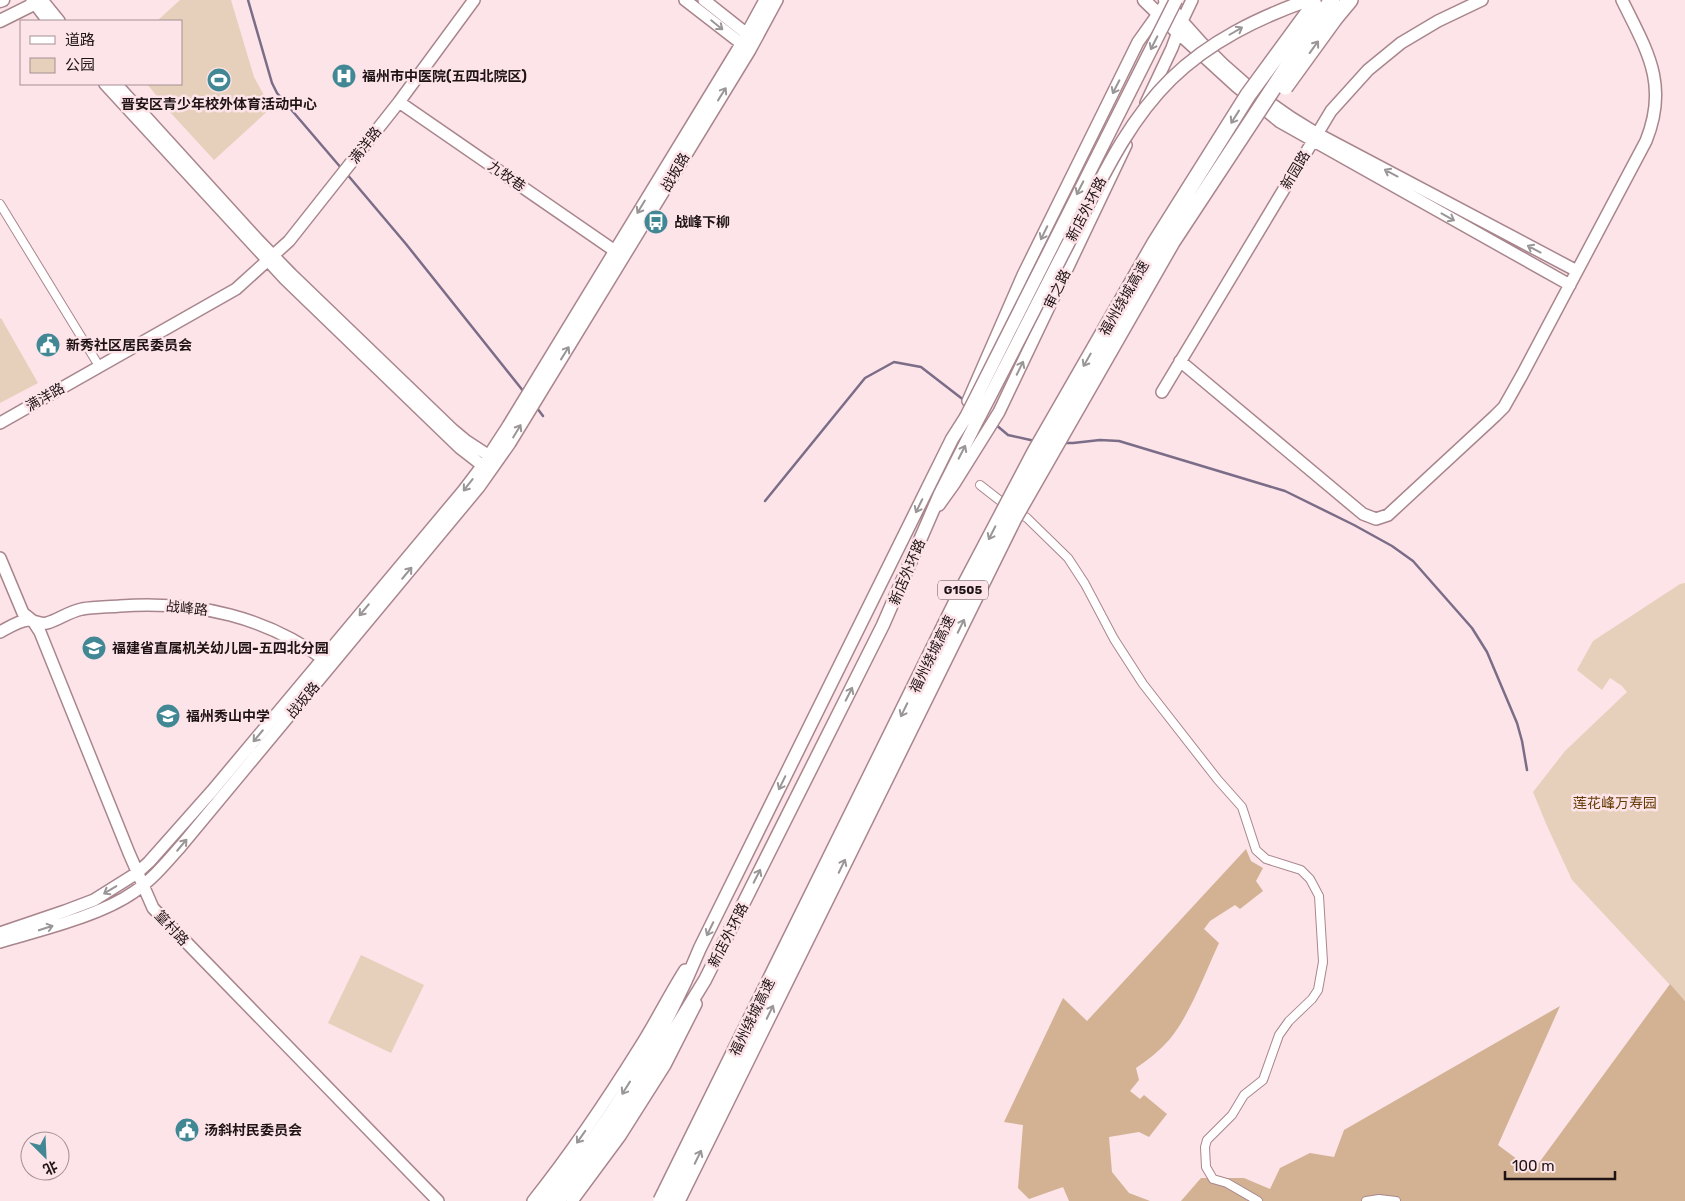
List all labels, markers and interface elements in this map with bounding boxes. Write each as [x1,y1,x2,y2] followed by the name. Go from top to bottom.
[20,20,182,85] legend
[710,20,723,31] one-way arrow
[1229,26,1243,36] one-way arrow
[65,31,95,49] text: 道路
[1149,36,1159,51] one-way arrow
[1309,40,1319,54] one-way arrow
[65,56,95,74] text: 公园
[331,63,357,89] hospital icon: 福州市中医院(五四北院区)
[206,67,232,93] sports icon: 晋安区青少年校外体育活动中心
[362,68,527,85] place label: 福州市中医院(五四北院区)
[1111,79,1120,94] one-way arrow
[717,87,727,101] one-way arrow
[121,96,317,113] place label: 晋安区青少年校外体育活动中心
[1230,109,1240,123] one-way arrow
[346,124,385,167] street label: 满洋路
[1277,148,1314,193] street label: 新园路
[658,150,693,195] street label: 战坂路
[485,157,529,195] street label: 九牧巷
[1384,167,1398,177] one-way arrow
[1063,174,1110,244] street label: 新店外环路
[1075,181,1085,196] one-way arrow
[636,200,646,214] one-way arrow
[643,209,669,235] bus stop icon: 战峰下柳
[1441,212,1455,222] one-way arrow
[674,214,730,231] place label: 战峰下柳
[1039,225,1049,240] one-way arrow
[1527,244,1542,253] one-way arrow
[1096,258,1153,339] street label: 福州绕城高速
[1041,267,1074,312] street label: 审之路
[35,332,61,358] public building icon: 新秀社区居民委员会
[66,337,192,354] place label: 新秀社区居民委员会
[560,346,570,360] one-way arrow
[1082,353,1092,367] one-way arrow
[1015,361,1025,376] one-way arrow
[23,380,68,415] street label: 满洋路
[512,424,522,438] one-way arrow
[958,445,967,460] one-way arrow
[462,478,473,491] one-way arrow
[914,498,924,513] one-way arrow
[987,525,996,540] one-way arrow
[886,537,929,608] street label: 新店外环路
[401,567,412,580] one-way arrow
[938,580,988,600] road number: G1505
[165,598,209,619] street label: 战峰路
[358,603,369,616] one-way arrow
[906,613,959,696] street label: 福州绕城高速
[956,619,966,634] one-way arrow
[81,635,107,661] school or university icon: 福建省直属机关幼儿园-五四北分园
[112,640,329,657] place label: 福建省直属机关幼儿园-五四北分园
[283,679,323,722] street label: 战坂路
[845,687,854,702] one-way arrow
[899,702,908,717] one-way arrow
[155,703,181,729] school or university icon: 福州秀山中学
[186,708,270,725] place label: 福州秀山中学
[253,729,264,742] one-way arrow
[777,776,787,791] one-way arrow
[1573,795,1657,812] park label: 莲花峰万寿园
[176,839,187,852] one-way arrow
[838,859,847,874] one-way arrow
[753,869,762,884] one-way arrow
[103,886,117,896] one-way arrow
[705,900,752,970] street label: 新店外环路
[151,907,192,949] street label: 篁村路
[704,921,714,936] one-way arrow
[38,922,54,932] one-way arrow
[726,976,779,1059] street label: 福州绕城高速
[765,1004,775,1019] one-way arrow
[621,1081,631,1095] one-way arrow
[174,1117,200,1143] public building icon: 汤斜村民委员会
[204,1122,302,1139] place label: 汤斜村民委员会
[576,1130,586,1144] one-way arrow
[20,1131,70,1181] north arrow
[1505,1148,1615,1180] scale bar
[694,1150,703,1165] one-way arrow
[40,1157,60,1178] text: 北
[1512,1157,1554,1175] text: 100 m

